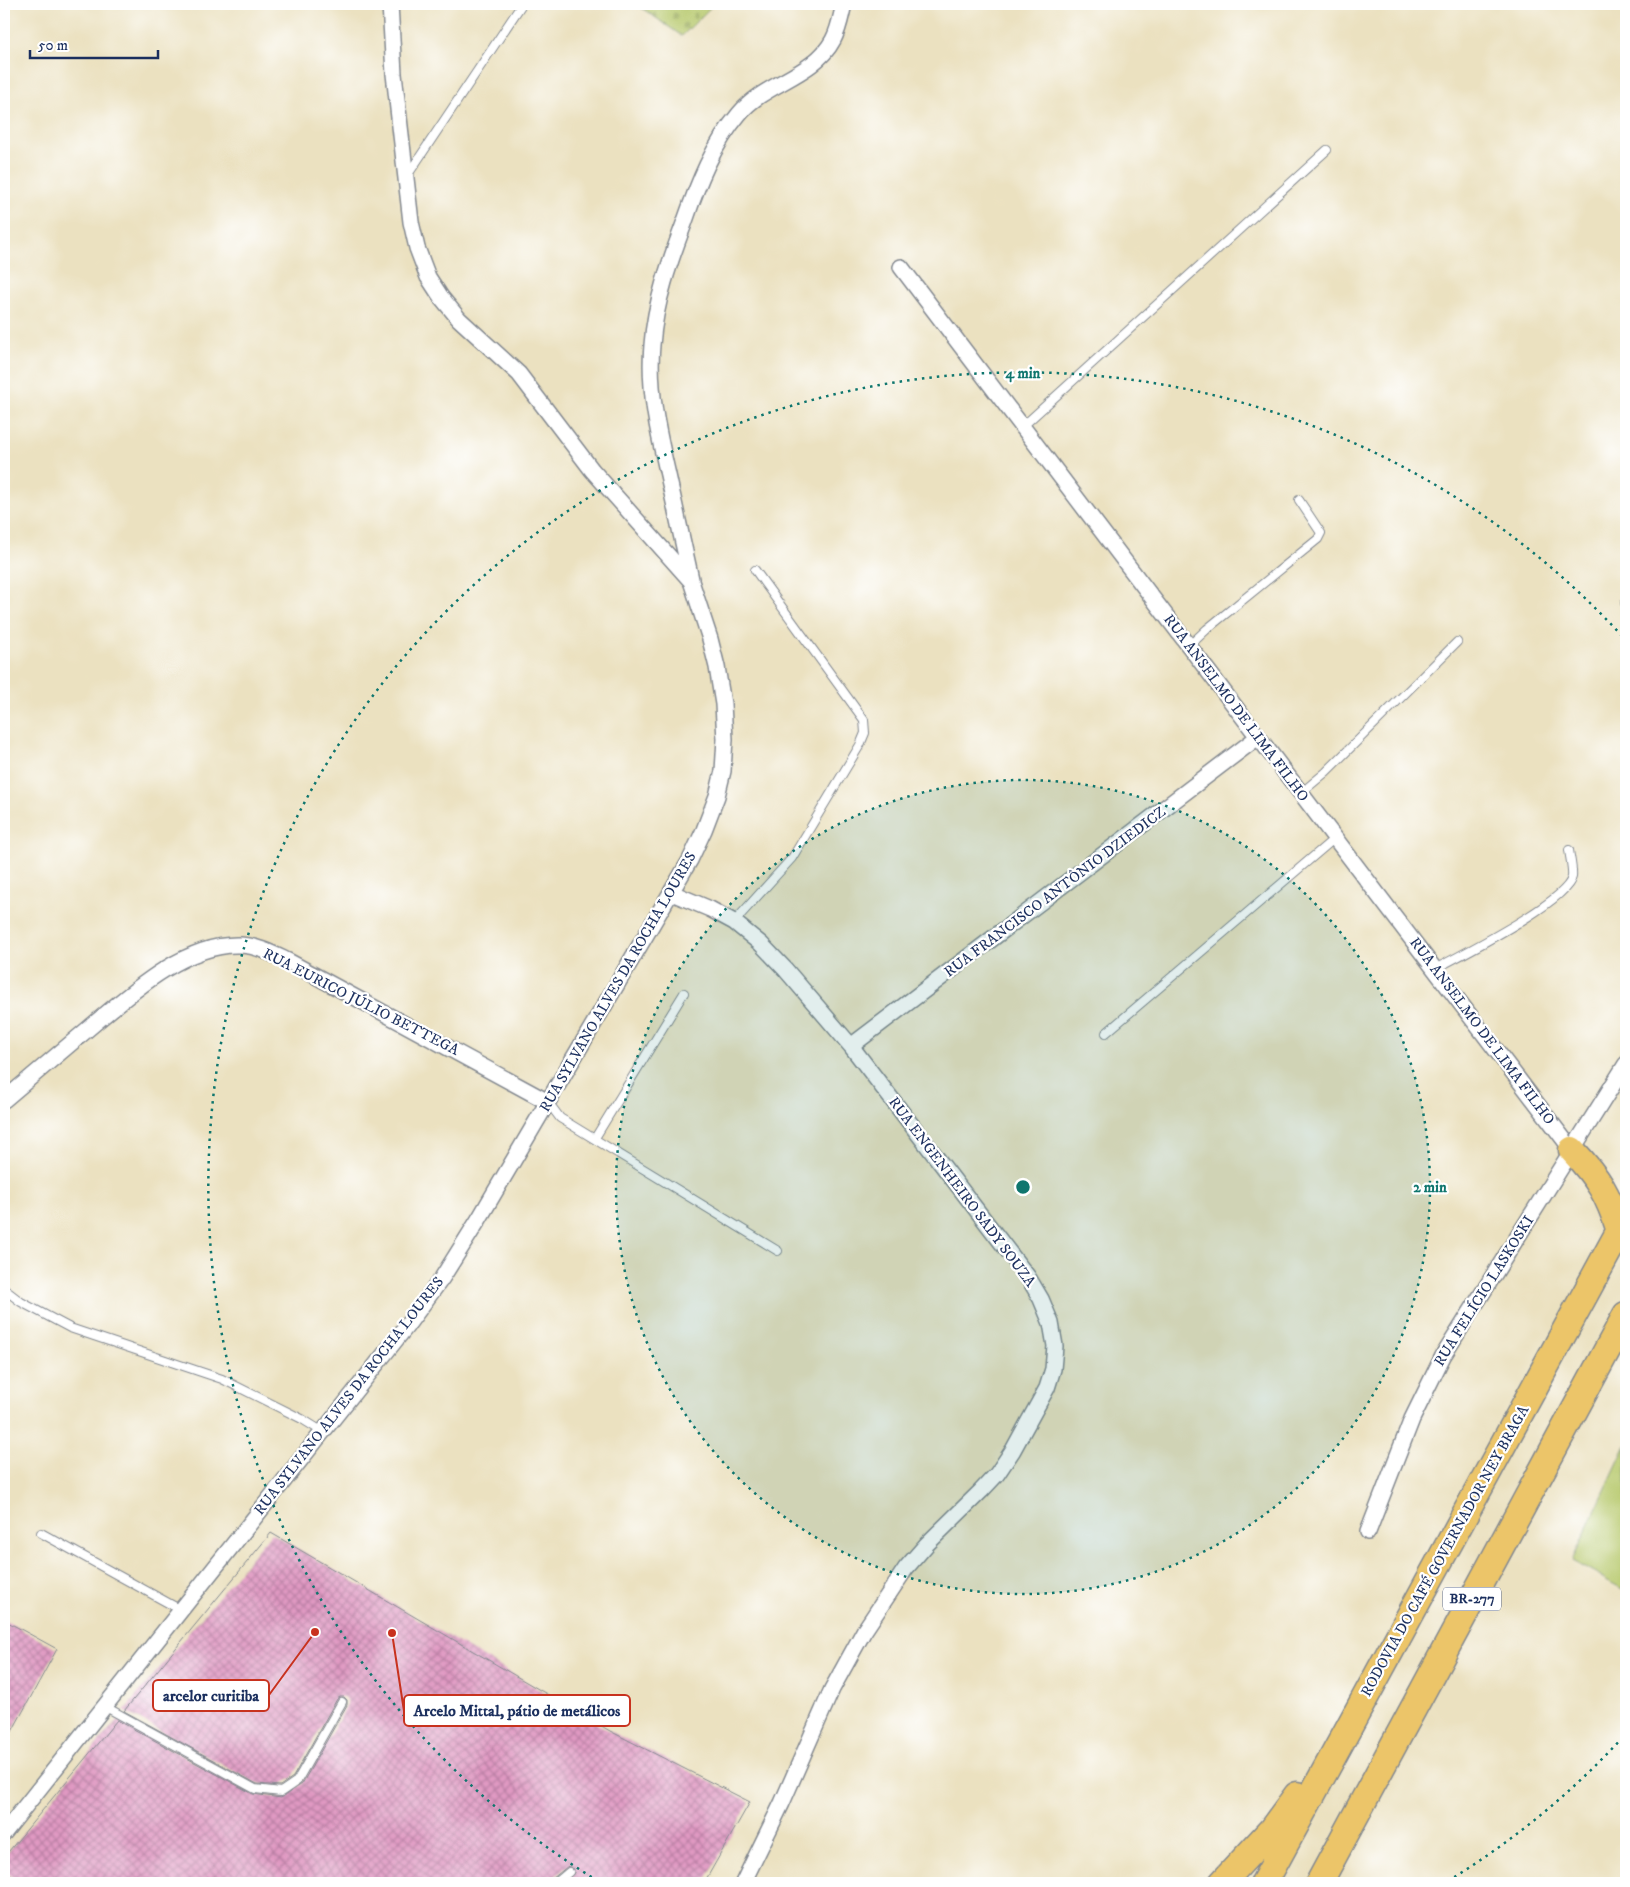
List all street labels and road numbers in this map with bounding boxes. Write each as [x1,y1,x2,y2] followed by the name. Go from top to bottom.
[1159,611,1313,805] street label: RUA ANSELMO DE LIMA FILHO
[940,802,1170,982] street label: RUA FRANCISCO ANTÔNIO DZIEDICZ
[535,848,701,1115] street label: RUA SYLVANO ALVES DA ROCHA LOURES
[1405,934,1559,1128] street label: RUA ANSELMO DE LIMA FILHO
[260,943,463,1060] street label: RUA EURICO JÚLIO BETTEGA
[884,1093,1040,1291] street label: RUA ENGENHEIRO SADY SOUZA
[1429,1212,1538,1370] street label: RUA FELÍCIO LASKOSKI
[250,1273,448,1519] street label: RUA SYLVANO ALVES DA ROCHA LOURES
[1357,1402,1533,1700] street label: RODOVIA DO CAFÉ GOVERNADOR NEY BRAGA
[1443,1588,1501,1610] road number: BR-277

